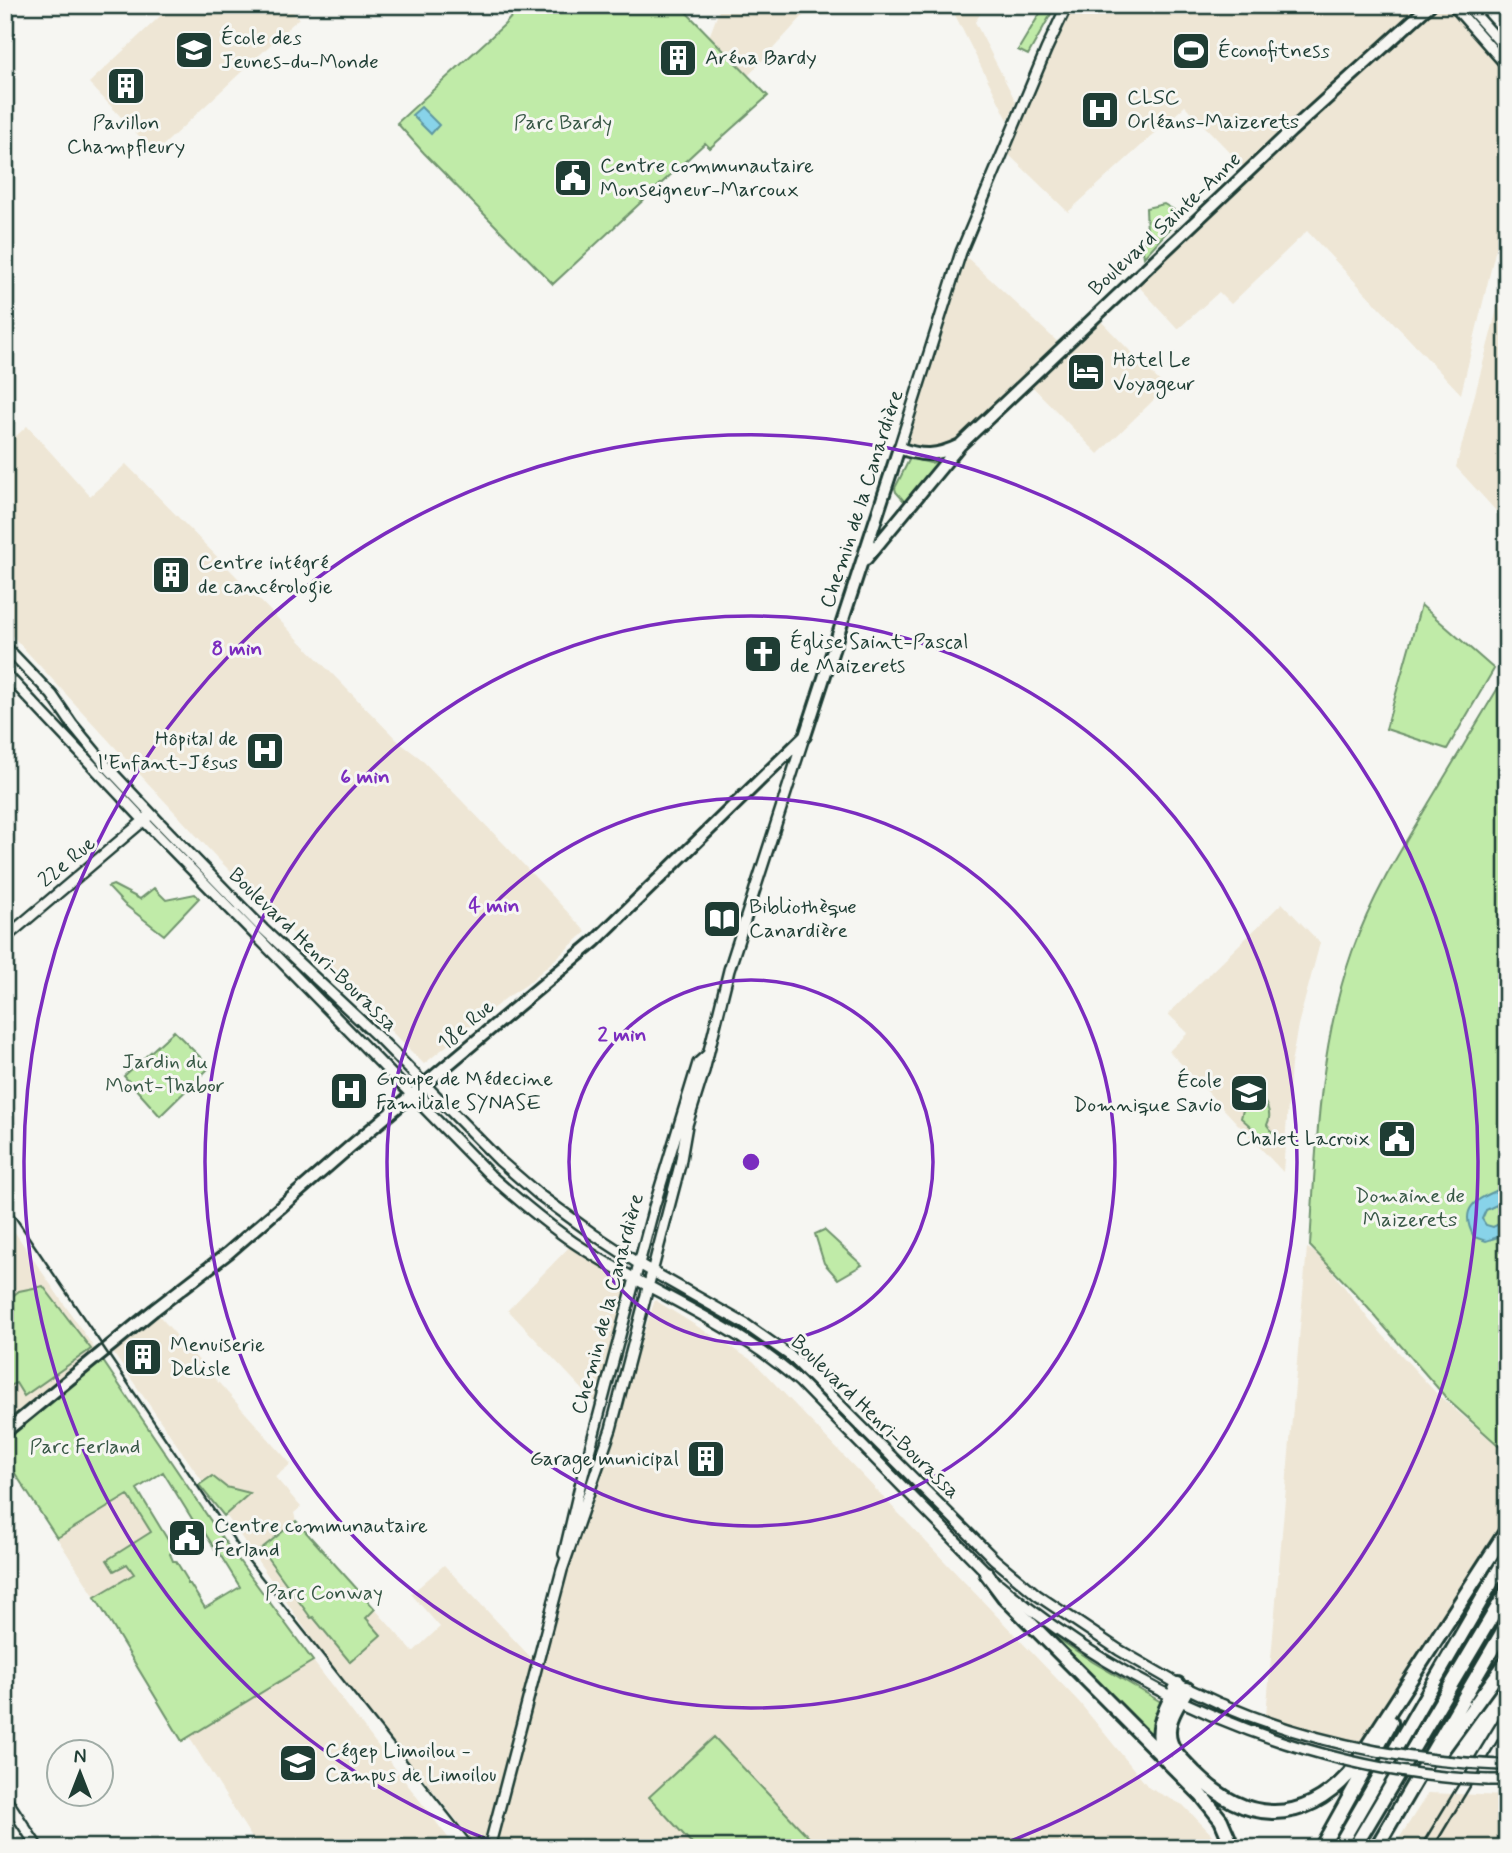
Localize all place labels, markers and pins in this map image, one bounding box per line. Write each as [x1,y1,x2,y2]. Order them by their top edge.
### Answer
place label: École des Jeunes-du-Monde [221,24,379,76]
school or university icon: École des Jeunes-du-Monde [173,29,215,71]
sports icon: Éconofitness [1170,30,1212,72]
building icon: Aréna Bardy [657,37,699,79]
place label: Éconofitness [1218,37,1330,65]
place label: Aréna Bardy [705,44,817,72]
building icon: Pavillon Champfleury [105,65,147,107]
place label: CLSC Orléans-Maizerets [1127,84,1299,136]
hospital icon: CLSC Orléans-Maizerets [1079,89,1121,131]
place label: Pavillon Champfleury [67,109,185,161]
place label: Centre communautaire Monseigneur-Marcoux [600,152,814,204]
public building icon: Centre communautaire Monseigneur-Marcoux [552,157,594,199]
place label: Hôtel Le Voyageur [1113,346,1195,399]
hotel icon: Hôtel Le Voyageur [1065,351,1107,393]
place label: Centre intégré de cancérologie [198,549,333,603]
building icon: Centre intégré de cancérologie [150,554,192,596]
place label: Église Saint-Pascal de Maizerets [790,628,969,680]
church icon: Église Saint-Pascal de Maizerets [742,633,784,675]
place label: Hôpital de l'Enfant-Jésus [98,725,238,777]
hospital icon: Hôpital de l'Enfant-Jésus [244,730,286,772]
place label: Bibliothèque Canardière [749,893,857,945]
library icon: Bibliothèque Canardière [701,898,743,940]
place label: Groupe de Médecine Familiale SYNASE [376,1065,553,1117]
place label: École Domnique Savio [1073,1067,1222,1119]
hospital icon: Groupe de Médecine Familiale SYNASE [328,1070,370,1112]
school or university icon: École Domnique Savio [1228,1072,1270,1114]
public building icon: Chalet Lacroix [1376,1118,1418,1160]
place label: Chalet Lacroix [1236,1125,1370,1153]
centre of rings [739,1150,763,1174]
place label: Menuiserie Delisle [170,1331,265,1383]
building icon: Menuiserie Delisle [122,1336,164,1378]
building icon: Garage municipal [685,1438,727,1480]
place label: Garage municipal [530,1445,679,1474]
place label: Centre communautaire Ferland [214,1512,428,1564]
public building icon: Centre communautaire Ferland [166,1517,208,1559]
place label: Cégep Limoilou - Campus de Limoilou [325,1737,497,1789]
school or university icon: Cégep Limoilou - Campus de Limoilou [277,1742,319,1784]

